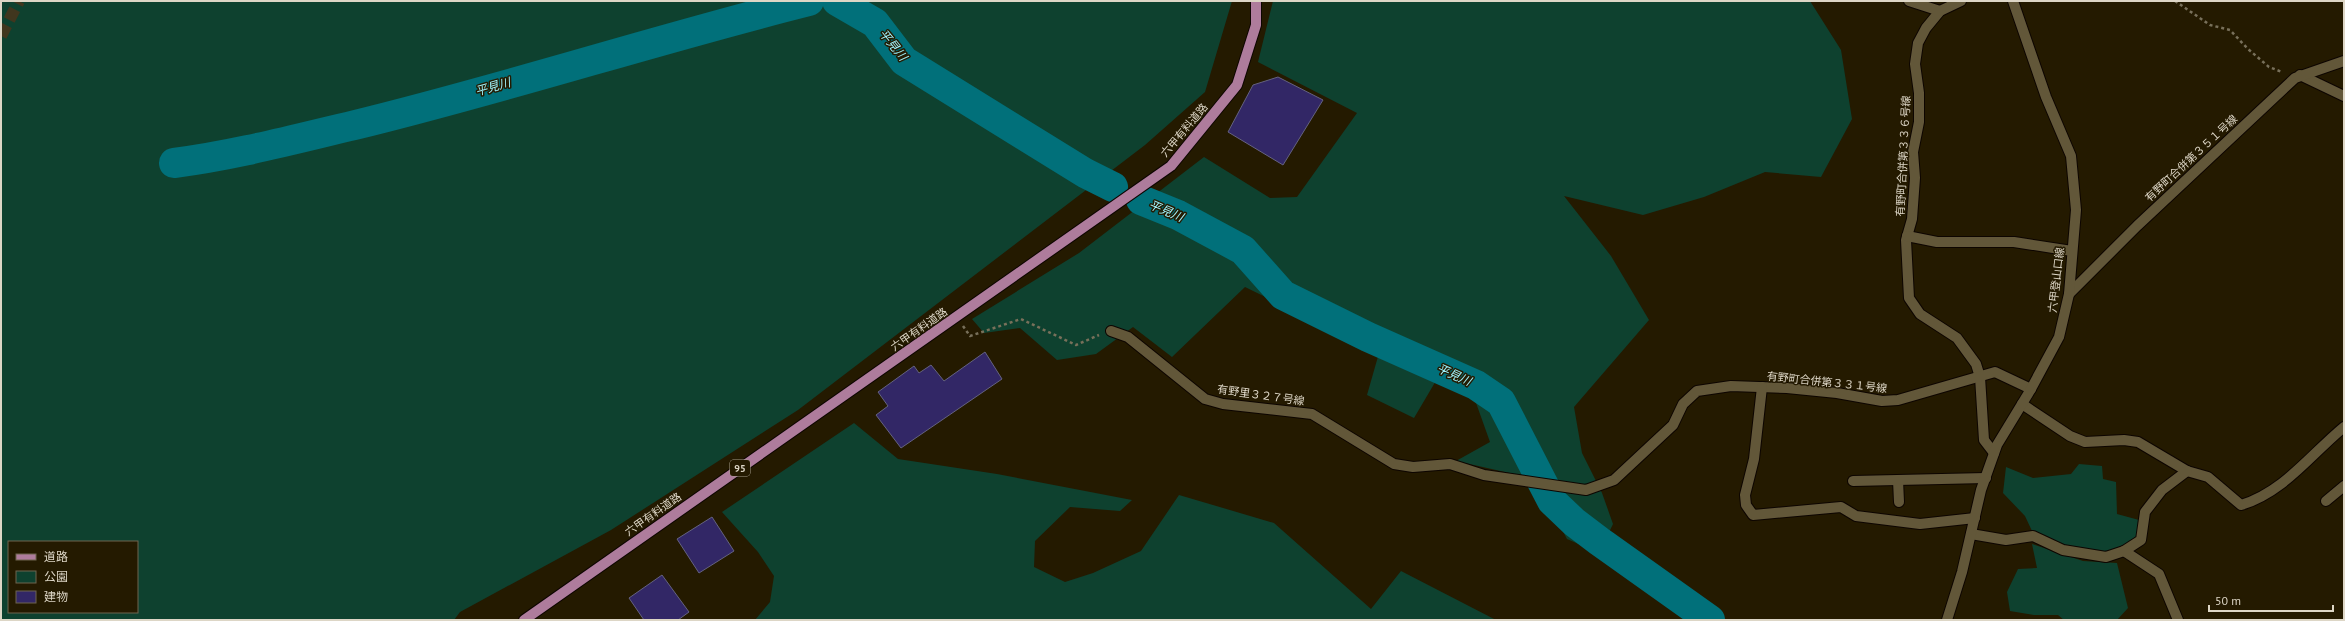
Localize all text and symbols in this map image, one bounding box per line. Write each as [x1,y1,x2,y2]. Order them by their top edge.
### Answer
water label: 平見川 [876,26,912,65]
water label: 平見川 [473,74,514,99]
street label: 有野町合併第３３６号線 [1893,95,1913,217]
street label: 六甲有料道路 [1157,100,1211,160]
street label: 有野町合併第３５１号線 [2142,112,2240,204]
water label: 平見川 [1147,197,1188,225]
street label: 六甲登山口線 [2045,246,2067,314]
street label: 六甲有料道路 [888,304,950,354]
water label: 平見川 [1435,360,1476,390]
street label: 有野町合併第３３１号線 [1766,369,1888,395]
street label: 有野里３２７号線 [1216,382,1306,408]
road number: 95 [730,460,750,476]
street label: 六甲有料道路 [622,489,684,539]
legend [8,541,138,613]
text: 道路 [44,549,68,564]
text: 公園 [44,569,68,584]
scale bar [2209,587,2333,613]
text: 建物 [44,589,68,604]
text: 50 m [2215,593,2241,608]

